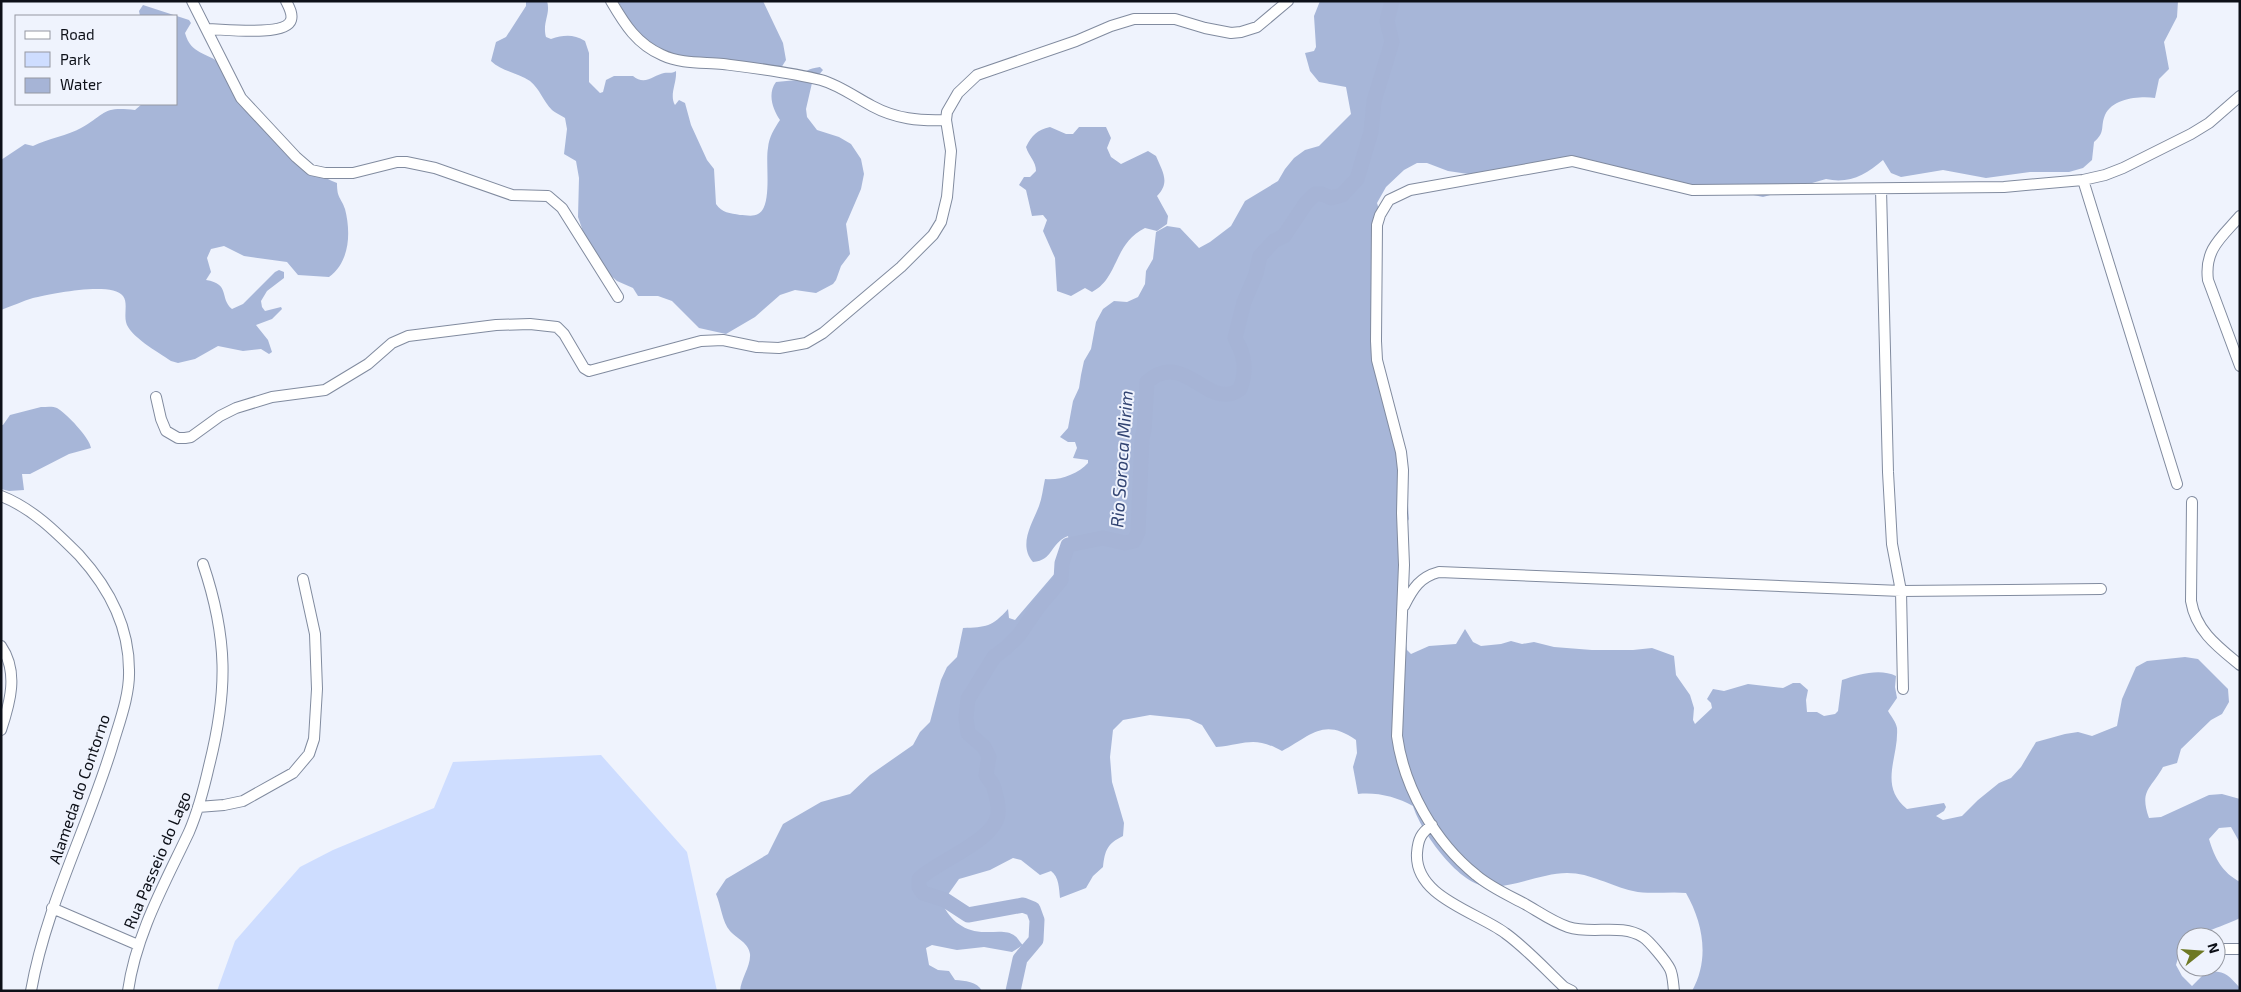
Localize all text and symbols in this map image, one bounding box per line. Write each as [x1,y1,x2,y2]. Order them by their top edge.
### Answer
legend [15,15,178,105]
text: Road [60,25,95,43]
text: Park [60,50,91,68]
text: Water [60,75,102,93]
water label: Rio Soroca Mirim [1105,390,1137,528]
street label: Alameda do Contorno [44,712,113,866]
street label: Rua Passeio do Lago [119,788,194,932]
north arrow [2176,927,2226,977]
text: N [2204,941,2224,955]

